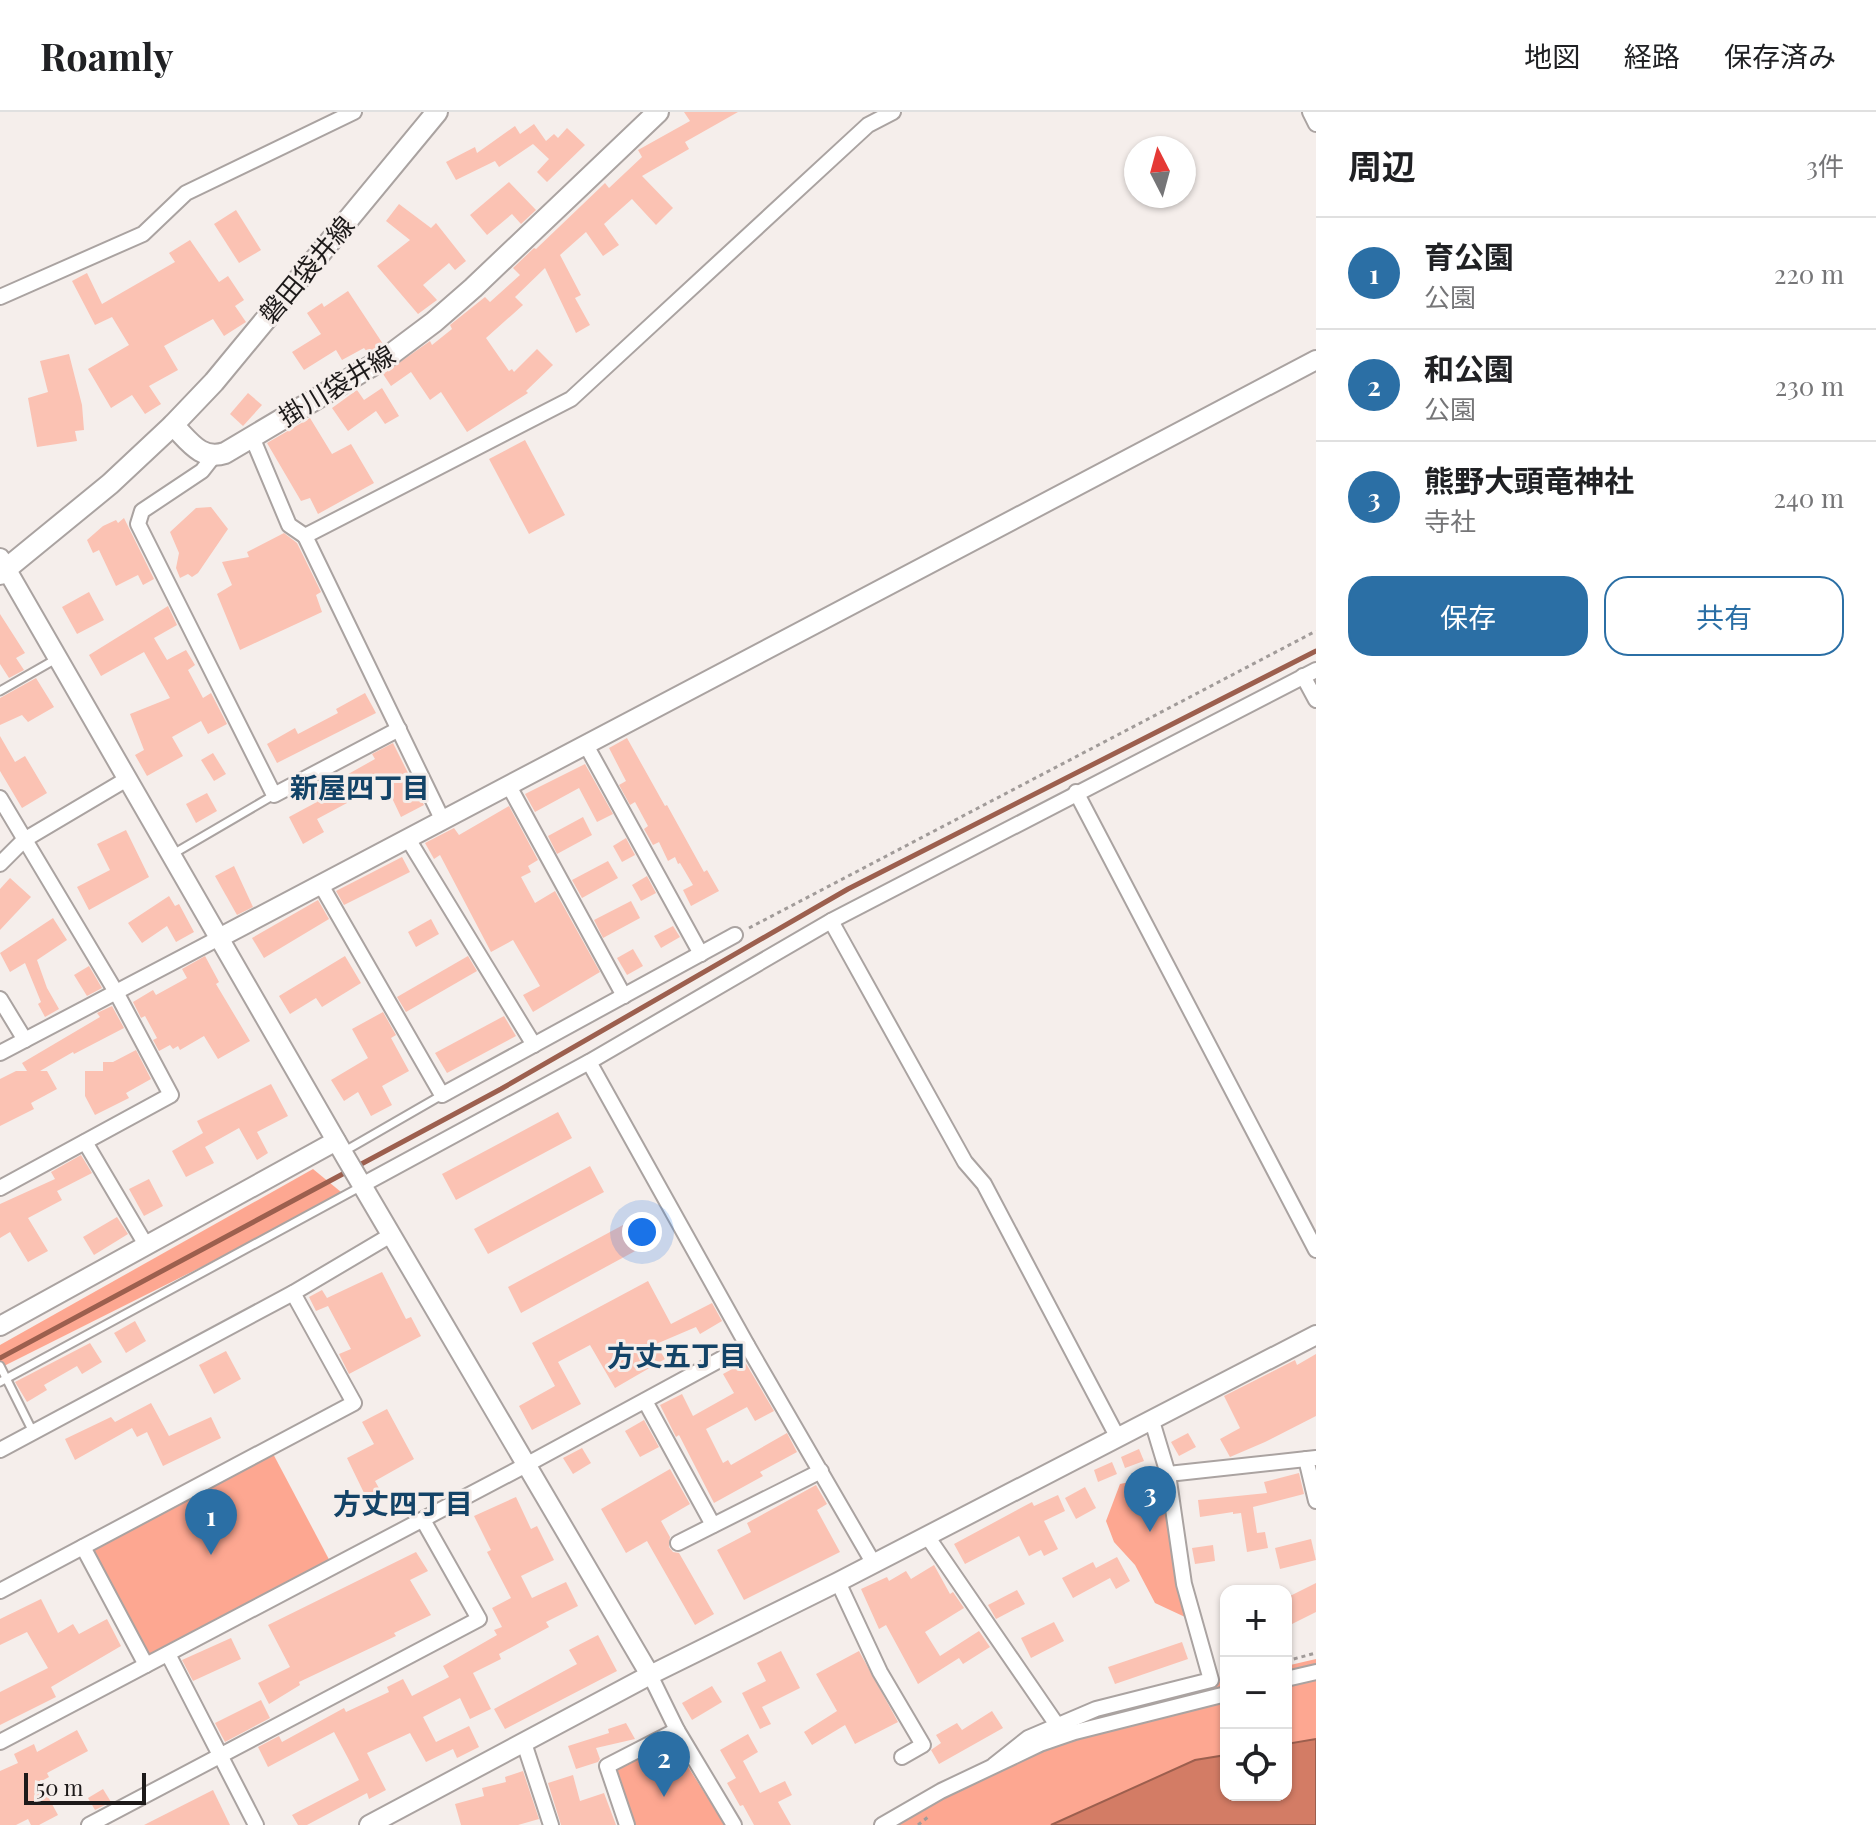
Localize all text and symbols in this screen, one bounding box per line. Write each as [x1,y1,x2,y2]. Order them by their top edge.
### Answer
text: Roamly [40,30,173,81]
text: 地図 [1524,37,1580,74]
text: 経路 [1624,37,1680,74]
text: 保存済み [1724,37,1836,74]
north arrow [1124,136,1196,208]
text: 周辺 [1348,142,1416,188]
text: 3件 [1806,148,1844,183]
street label: 磐田袋井線 [251,208,361,330]
text: 育公園 [1424,236,1514,276]
text: 1 [1369,256,1379,291]
text: 220 m [1774,256,1844,291]
text: 公園 [1424,279,1476,314]
street label: 掛川袋井線 [271,336,401,433]
text: 和公園 [1424,348,1514,388]
text: 2 [1367,368,1381,403]
text: 230 m [1775,368,1844,403]
text: 公園 [1424,391,1476,426]
text: 熊野大頭竜神社 [1424,460,1634,500]
text: 3 [1368,480,1380,515]
text: 240 m [1774,480,1844,515]
text: 寺社 [1424,503,1476,538]
button: 保存 [1348,576,1588,656]
button: 共有 [1604,576,1844,656]
district label: 新屋四丁目 [290,768,430,805]
your location [622,1212,662,1252]
district label: 方丈五丁目 [607,1336,747,1373]
pin: 3 [1124,1466,1176,1532]
district label: 方丈四丁目 [333,1484,473,1521]
pin: 1 [185,1489,237,1555]
map controls [1220,1585,1292,1801]
button: + [1220,1585,1292,1657]
button: − [1220,1657,1292,1729]
button: locate [1220,1729,1292,1801]
pin: 2 [638,1731,690,1797]
scale bar [24,1769,146,1805]
text: 50 m [36,1772,83,1802]

